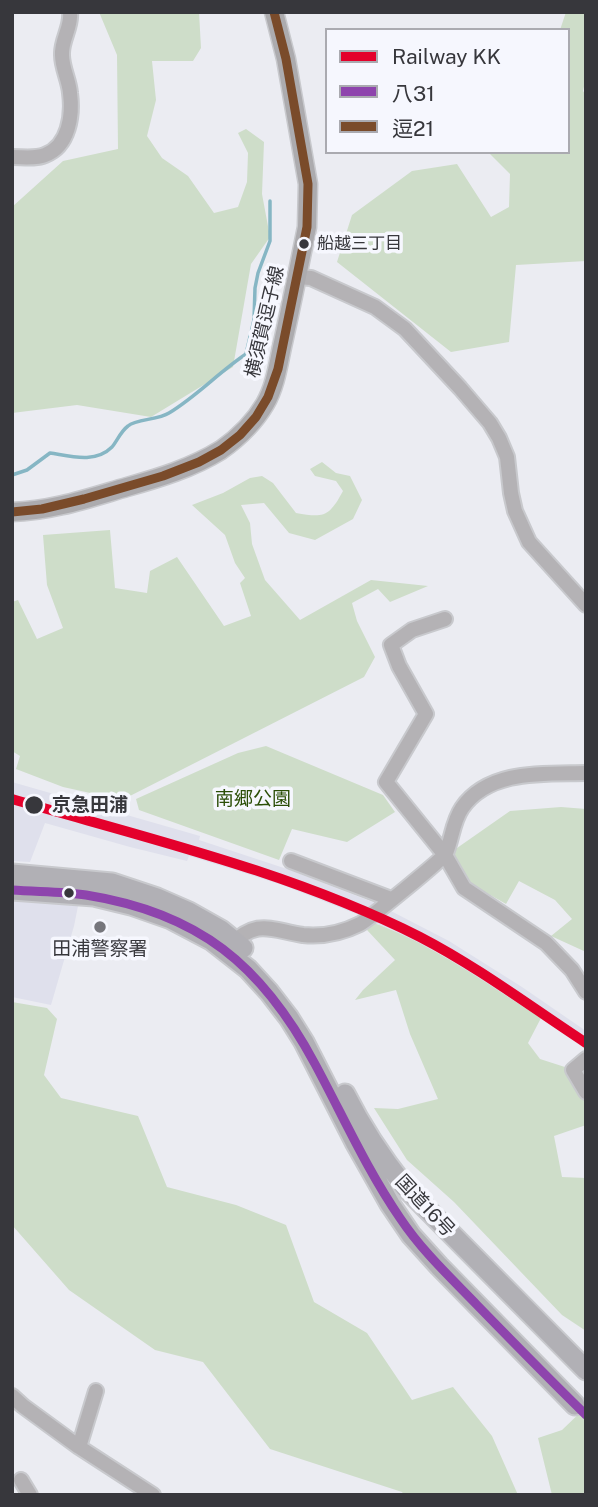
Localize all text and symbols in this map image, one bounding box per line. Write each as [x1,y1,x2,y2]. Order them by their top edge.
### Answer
legend [325,28,570,154]
text: Railway KK [392,44,501,69]
text: 八31 [392,81,435,106]
text: 逗21 [392,116,434,141]
place label: 船越三丁目 [317,234,402,254]
marker: 船越三丁目 [297,237,311,251]
street label: 横須賀逗子線 [241,264,289,380]
park label: 南郷公園 [215,788,291,810]
marker: 京急田浦 [23,794,45,816]
place label: 京急田浦 [52,794,128,816]
unlabelled marker [62,886,76,900]
marker: 田浦警察署 [92,919,108,935]
place label: 田浦警察署 [53,938,147,960]
street label: 国道16号 [391,1170,459,1242]

